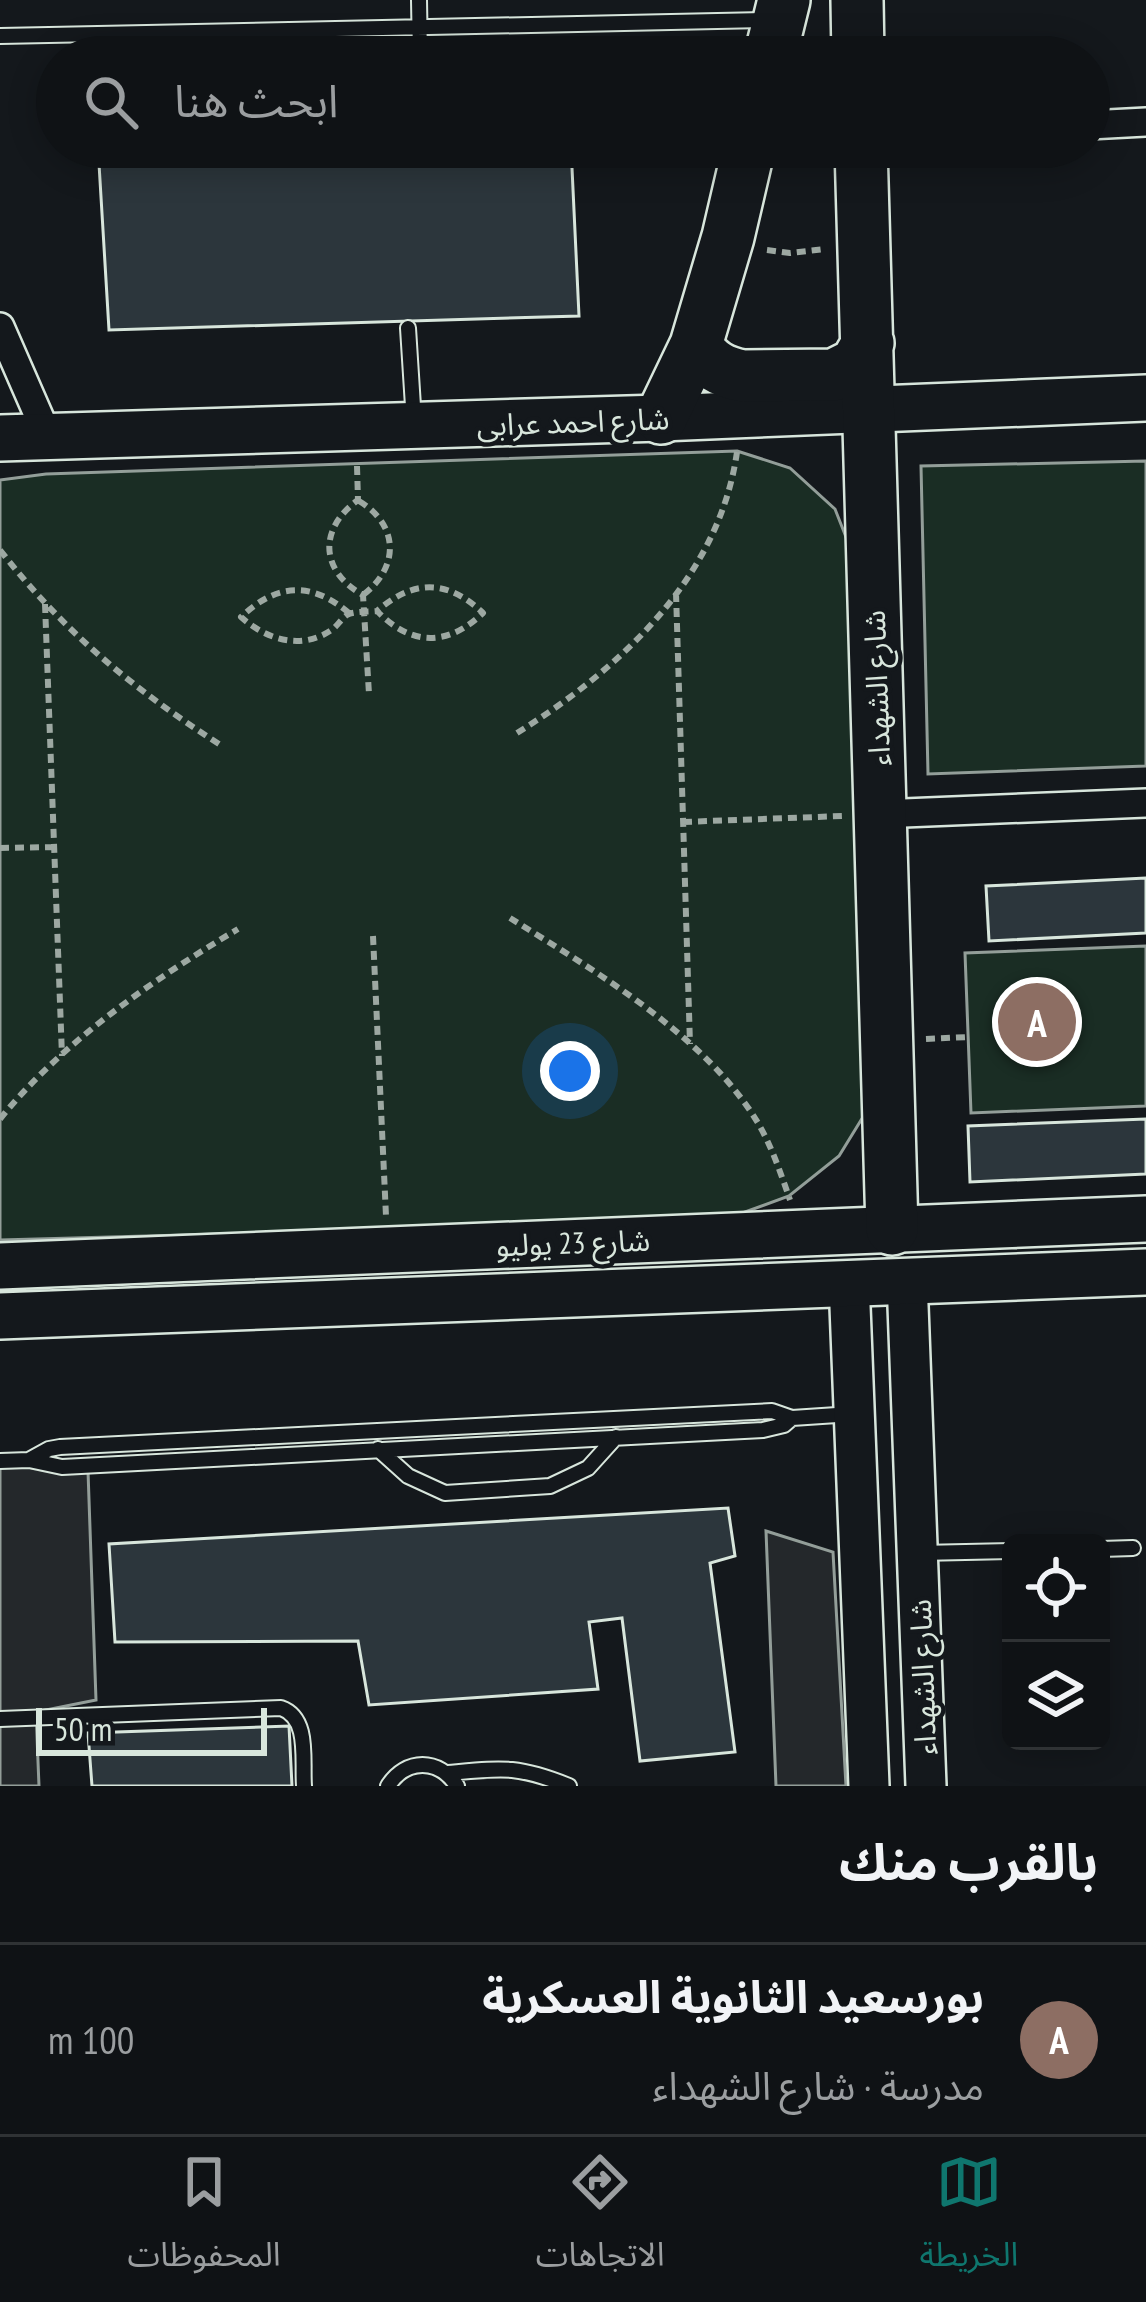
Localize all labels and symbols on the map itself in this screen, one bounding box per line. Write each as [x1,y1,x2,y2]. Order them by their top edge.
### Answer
street label: شارع احمد عرابى [476,398,670,448]
street label: شارع الشهداء [854,609,902,767]
pin: A [998,977,1076,1067]
your location [540,1041,600,1101]
street label: شارع 23 يوليو [495,1220,651,1268]
street label: شارع الشهداء [900,1598,948,1756]
scale bar [36,1702,267,1755]

